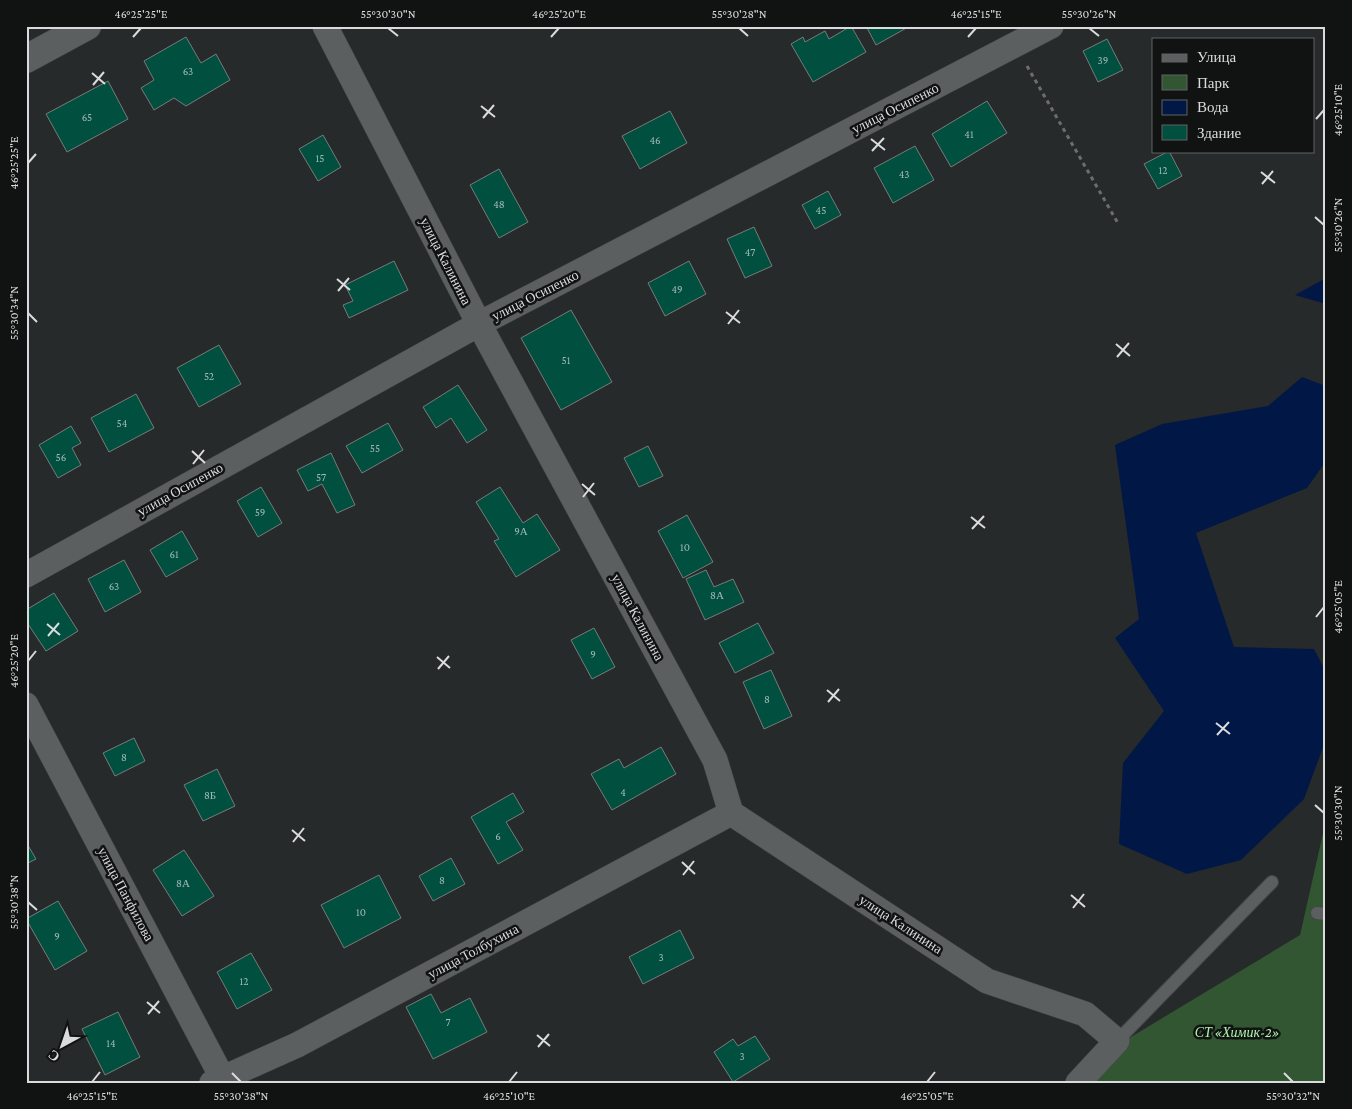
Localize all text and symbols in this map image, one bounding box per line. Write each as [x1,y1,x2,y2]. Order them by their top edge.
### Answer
text: 46°25'25"E [115,7,168,21]
text: 55°30'30"N [360,7,416,21]
text: 46°25'20"E [532,7,586,21]
text: 55°30'28"N [711,7,767,21]
text: 46°25'15"E [950,7,1002,21]
text: 55°30'26"N [1062,7,1117,21]
legend [1152,38,1314,152]
text: Улица [1197,49,1236,65]
house number: 39 [1098,54,1108,66]
house number: 63 [183,65,193,77]
text: Парк [1197,75,1230,91]
street label: улица Осипенко [849,79,941,137]
text: 46°25'10"E [1331,83,1345,136]
text: Вода [1197,99,1229,115]
house number: 65 [82,111,92,123]
text: Здание [1197,125,1241,141]
house number: 41 [964,128,974,140]
house number: 46 [649,134,661,146]
text: 46°25'25"E [7,136,21,189]
house number: 15 [316,152,324,164]
house number: 12 [1159,164,1167,176]
house number: 43 [899,168,909,180]
text: 55°30'26"N [1331,197,1345,252]
house number: 48 [493,198,505,210]
house number: 45 [816,204,826,216]
street label: улица Калинина [417,215,475,308]
house number: 47 [745,246,755,258]
street label: улица Осипенко [489,266,581,324]
house number: 49 [671,283,683,295]
text: 55°30'34"N [7,286,21,340]
house number: 51 [562,354,571,366]
house number: 52 [204,370,214,382]
house number: 54 [117,417,128,429]
house number: 55 [370,442,380,454]
house number: 56 [56,451,66,463]
street label: улица Осипенко [134,459,226,519]
house number: 57 [316,471,326,483]
house number: 59 [255,506,265,518]
house number: 9А [514,525,528,537]
house number: 10 [680,541,690,553]
house number: 61 [169,548,179,560]
street label: улица Калинина [608,571,668,664]
house number: 63 [109,580,119,592]
text: 46°25'05"E [1331,580,1345,634]
house number: 8А [710,589,724,601]
text: 46°25'20"E [7,634,21,688]
house number: 9 [590,648,596,660]
house number: 8 [764,693,770,705]
house number: 8 [121,751,127,763]
text: 55°30'30"N [1331,785,1345,841]
house number: 4 [620,786,626,798]
house number: 8Б [204,789,216,801]
house number: 6 [495,830,501,842]
street label: улица Панфилова [94,844,158,944]
text: 55°30'38"N [7,874,21,929]
house number: 8 [439,874,445,886]
house number: 8А [176,877,190,889]
street label: улица Калинина [856,891,946,957]
house number: 10 [356,906,366,918]
street label: улица Толбухина [425,920,522,982]
house number: 9 [54,930,60,942]
house number: 3 [658,951,664,963]
house number: 12 [240,975,248,987]
house number: 7 [445,1016,451,1028]
north arrow [38,1022,88,1072]
park label: СТ «Химик-2» [1195,1024,1279,1040]
house number: 14 [106,1037,116,1049]
text: С [45,1047,63,1065]
house number: 3 [739,1050,745,1062]
text: 46°25'15"E [66,1089,118,1103]
text: 55°30'38"N [214,1089,269,1103]
text: 46°25'10"E [483,1089,536,1103]
text: 46°25'05"E [900,1089,954,1103]
text: 55°30'32"N [1266,1089,1320,1103]

